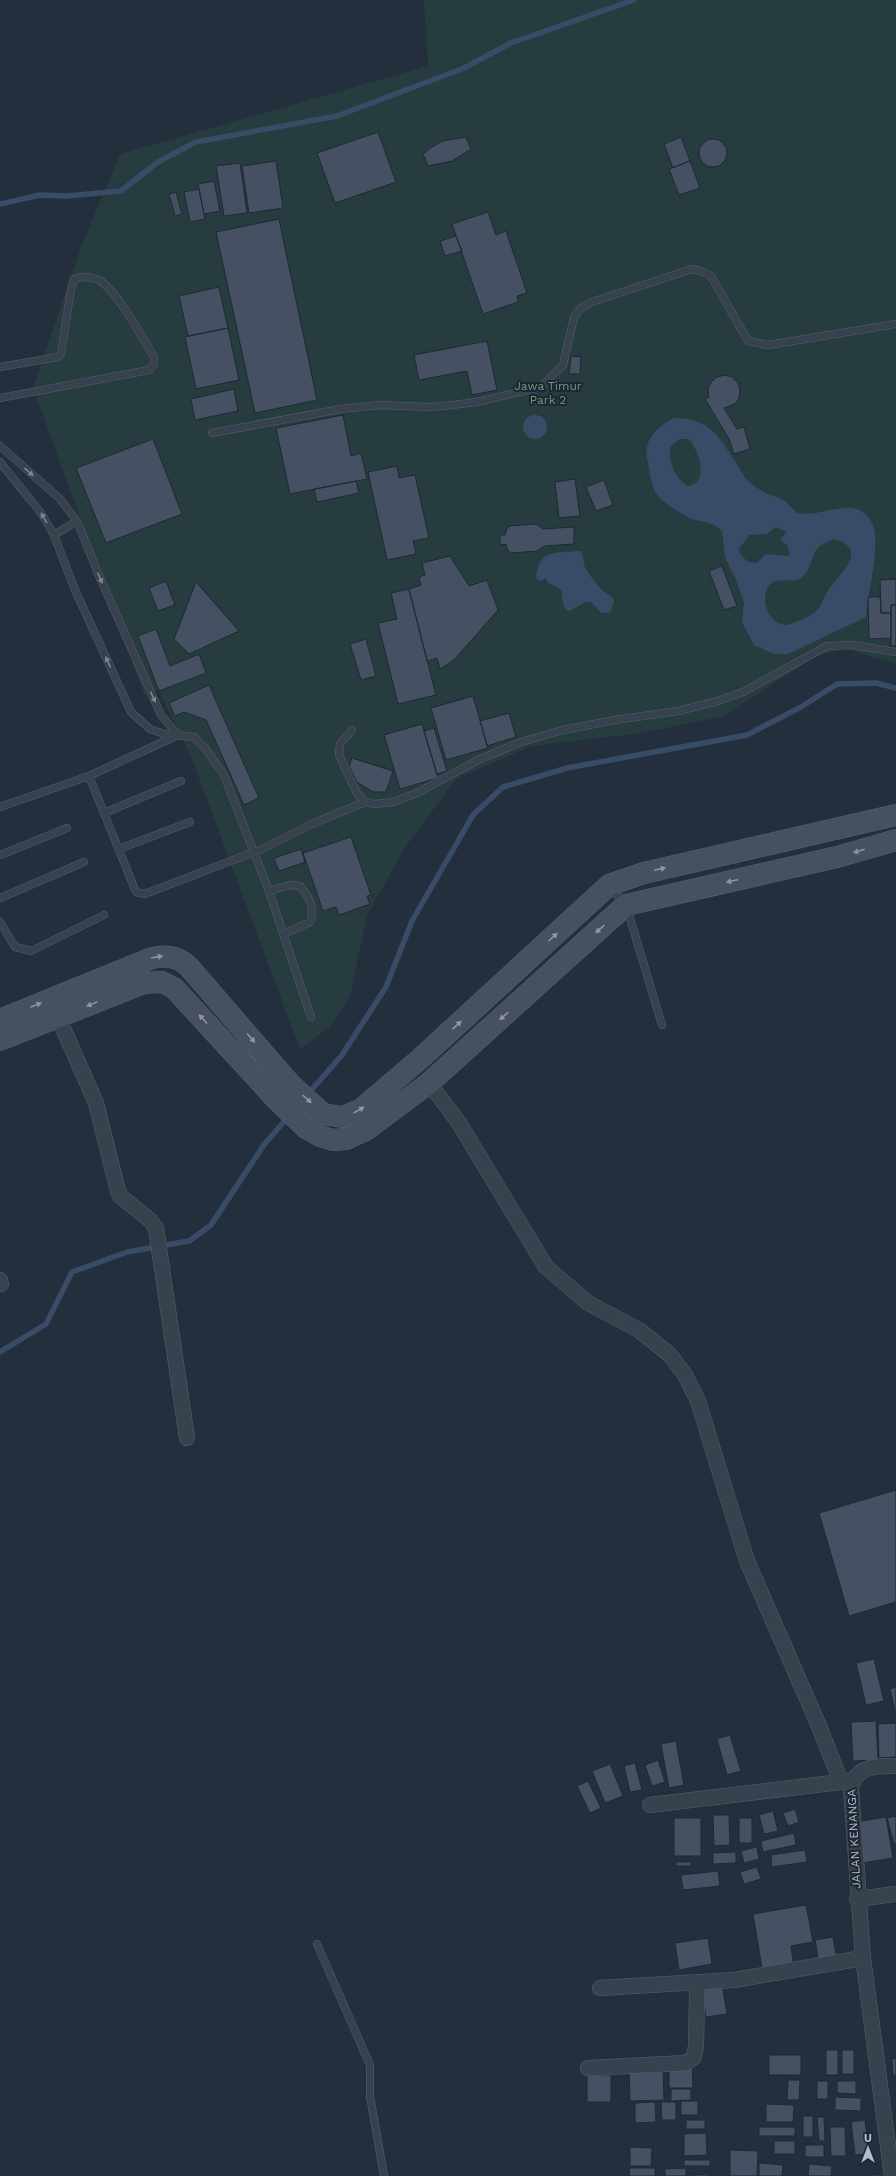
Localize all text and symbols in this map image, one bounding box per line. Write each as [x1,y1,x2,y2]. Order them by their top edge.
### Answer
park label: Jawa Timur Park 2 [514,379,582,407]
one-way arrow [24,467,35,476]
one-way arrow [41,512,47,524]
one-way arrow [97,572,103,583]
one-way arrow [105,657,111,668]
one-way arrow [150,691,156,702]
one-way arrow [852,848,864,854]
one-way arrow [654,866,666,872]
one-way arrow [726,878,738,884]
one-way arrow [595,924,605,933]
one-way arrow [547,932,558,941]
one-way arrow [151,954,163,960]
one-way arrow [86,1001,97,1007]
one-way arrow [31,1002,42,1008]
one-way arrow [499,1011,508,1020]
one-way arrow [198,1014,207,1024]
one-way arrow [452,1020,462,1029]
one-way arrow [246,1033,255,1043]
one-way arrow [302,1094,312,1104]
one-way arrow [353,1106,365,1113]
street label: JALAN KENANGA [844,1789,864,1889]
north arrow [848,2128,888,2168]
text: U [864,2132,872,2145]

